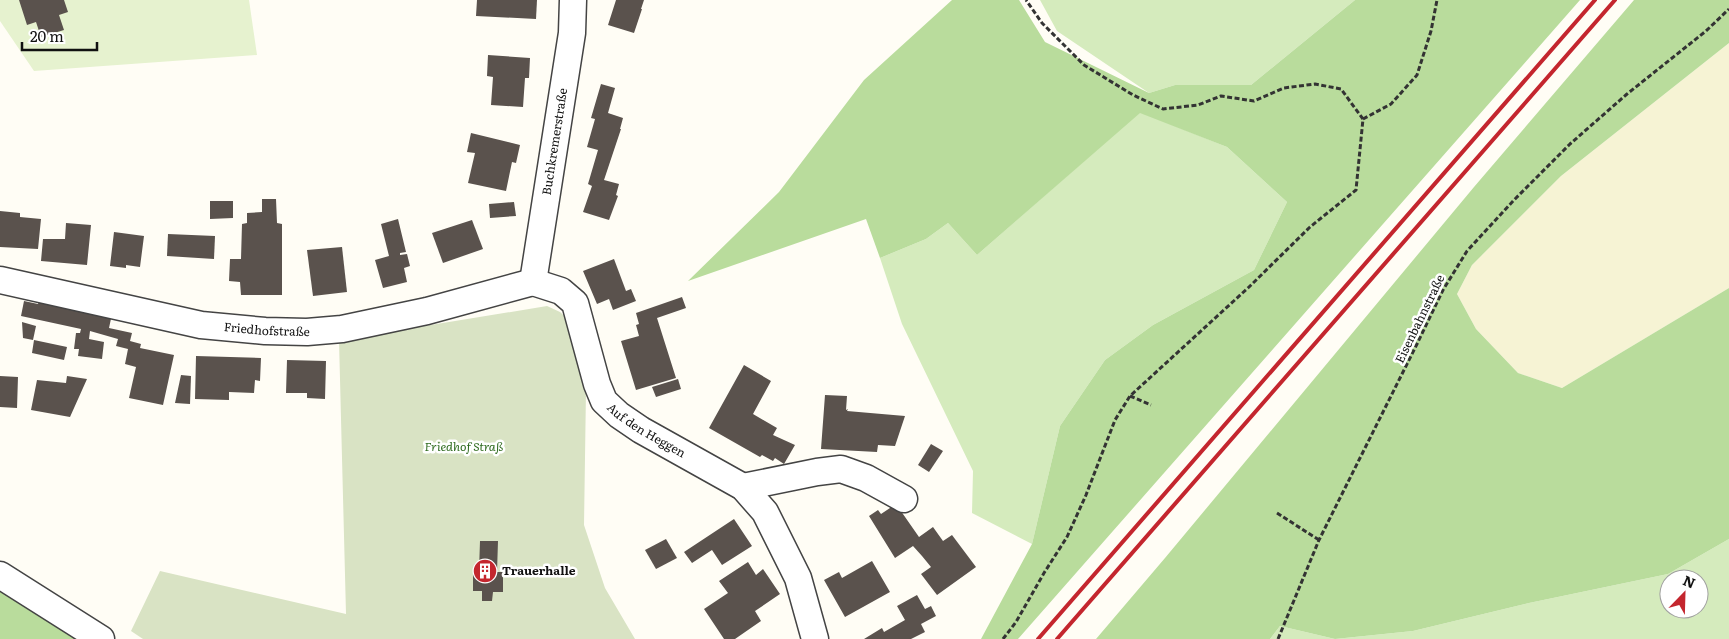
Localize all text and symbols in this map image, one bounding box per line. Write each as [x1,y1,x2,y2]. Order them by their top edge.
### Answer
scale bar [22,20,98,52]
text: 20 m [30,24,64,47]
street label: Buchkremerstraße [537,87,571,196]
street label: Eisenbahnstraße [1390,271,1448,366]
street label: Friedhofstraße [223,317,310,340]
street label: Auf den Heggen [603,398,689,461]
park label: Friedhof Straß [425,437,504,455]
building icon: Trauerhalle [472,558,498,584]
place label: Trauerhalle [502,561,576,579]
north arrow [1659,569,1709,619]
text: N [1680,570,1699,593]

